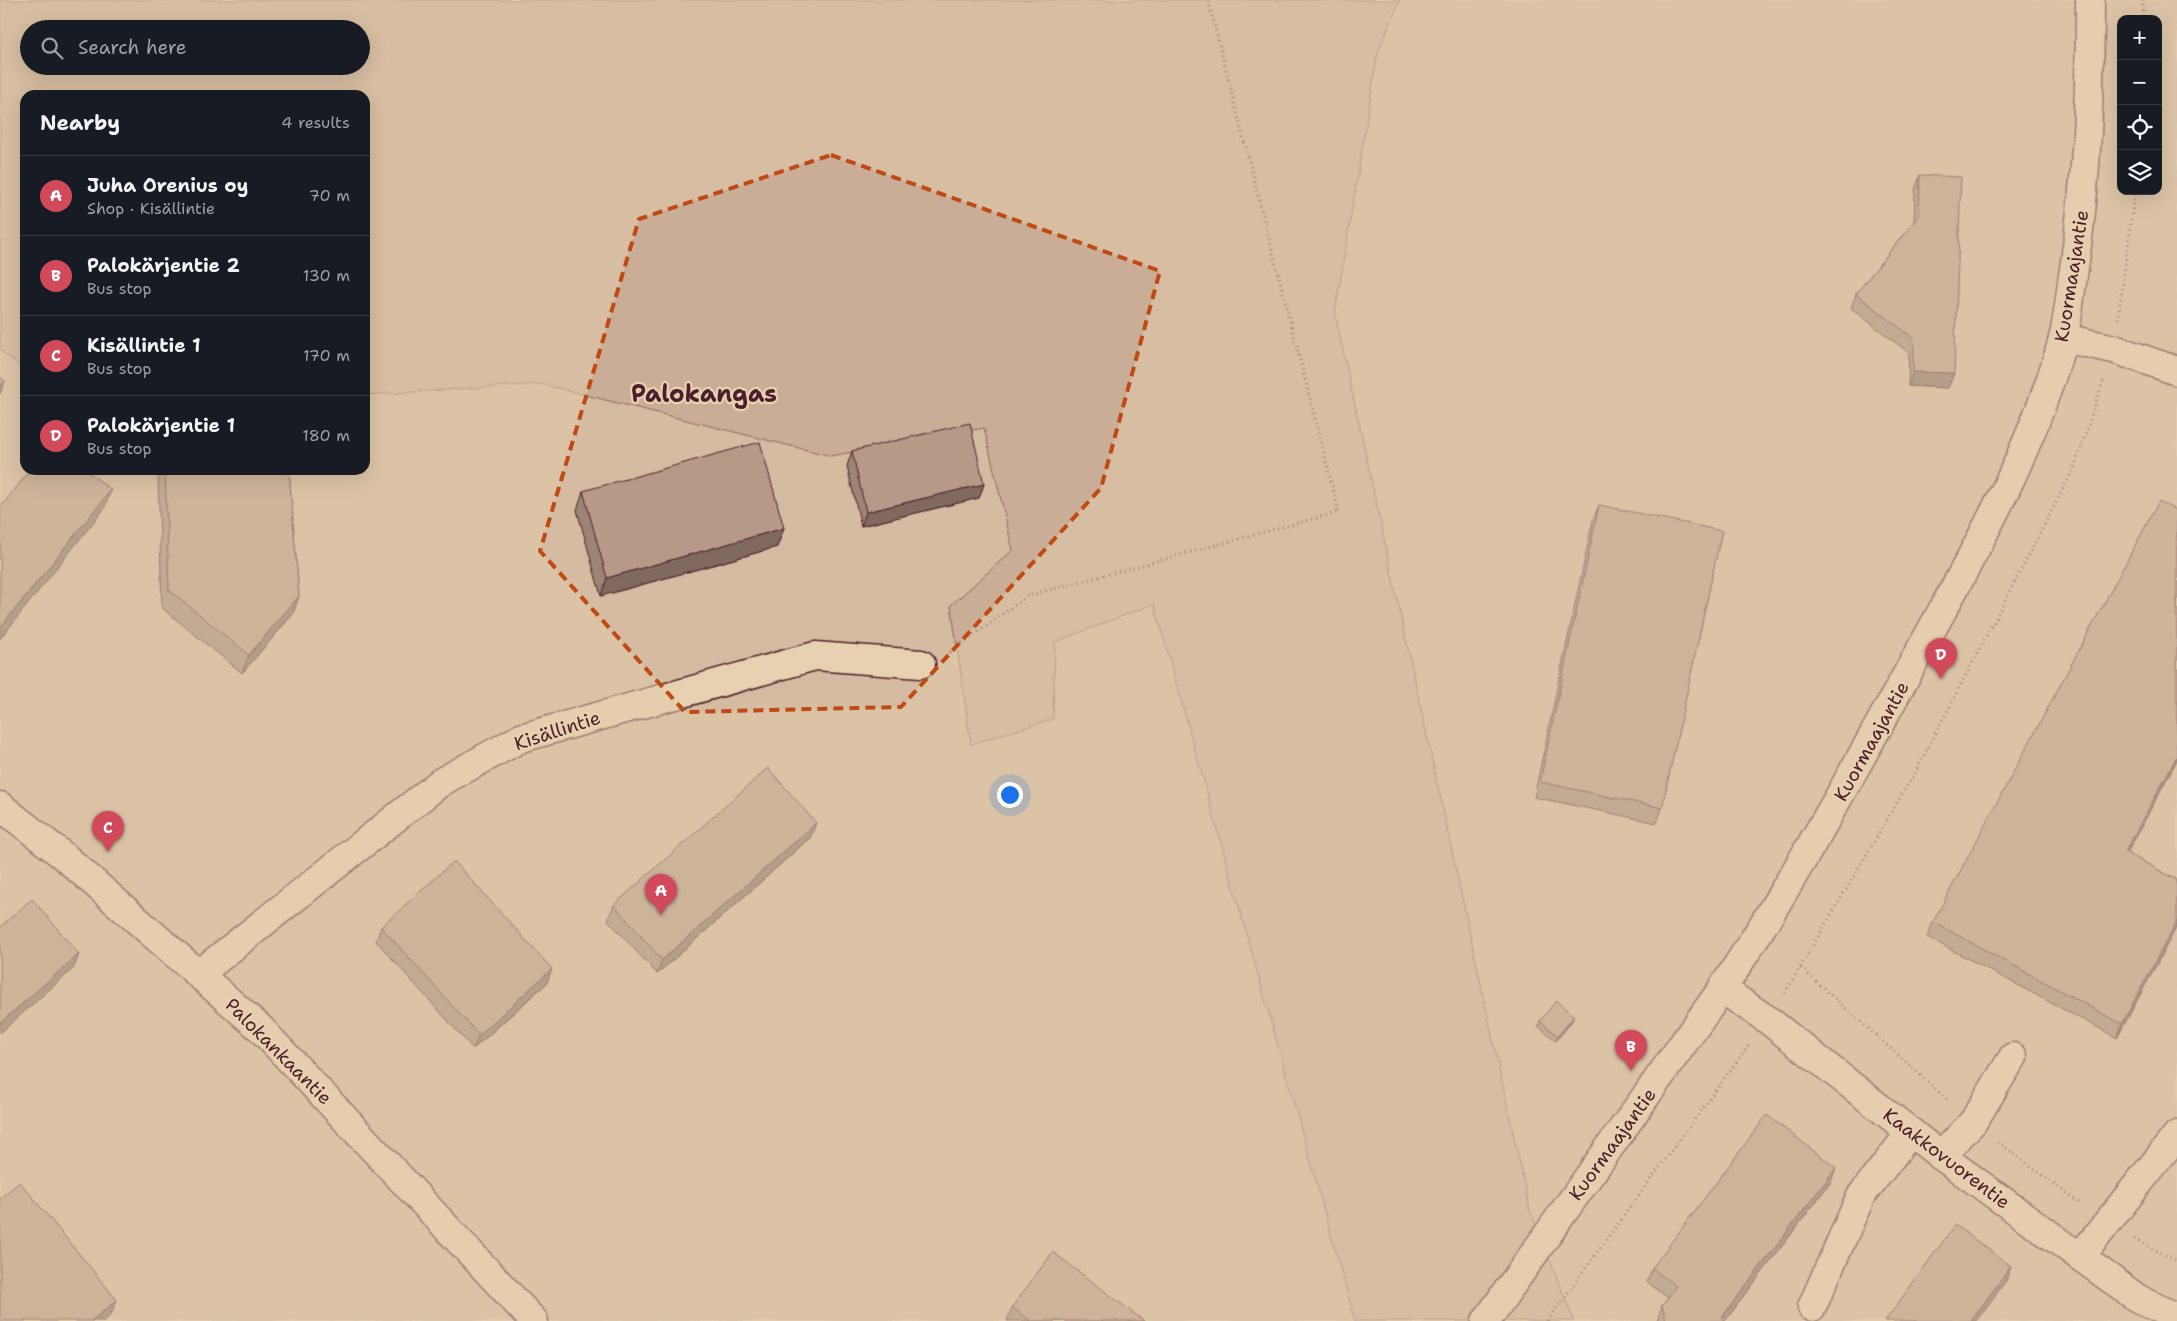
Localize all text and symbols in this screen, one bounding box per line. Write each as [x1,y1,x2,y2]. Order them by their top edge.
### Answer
map controls [2117,15,2162,195]
button: + [2117,15,2162,60]
search box [20,20,370,75]
icon: search [38,34,66,62]
text: Search here [78,35,187,60]
button: − [2117,60,2162,105]
button: locate [2117,105,2162,150]
text: Nearby [40,109,120,137]
text: 4 results [281,112,350,133]
button: layers [2117,150,2162,195]
text: Juha Orenius oy [87,173,248,198]
text: A [50,185,62,206]
text: 70 m [309,185,350,206]
text: Shop · Kisällintie [87,198,215,219]
street label: Kuormaajantie [2049,208,2094,344]
text: Palokärjentie 2 [87,253,240,278]
text: B [51,265,61,286]
text: 130 m [303,265,350,286]
text: Bus stop [87,278,152,299]
text: Kisällintie 1 [87,333,201,358]
text: C [51,345,61,366]
text: 170 m [303,345,350,366]
text: Bus stop [87,358,152,379]
district label: Palokangas [631,378,777,410]
text: Palokärjentie 1 [87,413,235,438]
text: D [50,425,62,446]
text: 180 m [302,425,350,446]
text: Bus stop [87,438,152,459]
pin: D [1925,638,1957,679]
street label: Kuormaajantie [1828,677,1915,806]
street label: Kisällintie [511,705,604,756]
your location [997,782,1023,808]
pin: C [92,811,124,852]
pin: A [645,874,677,915]
street label: Palokankaantie [220,992,338,1110]
pin: B [1615,1030,1647,1071]
street label: Kuormaajantie [1563,1083,1662,1206]
street label: Kaakkovuorentie [1878,1102,2015,1214]

